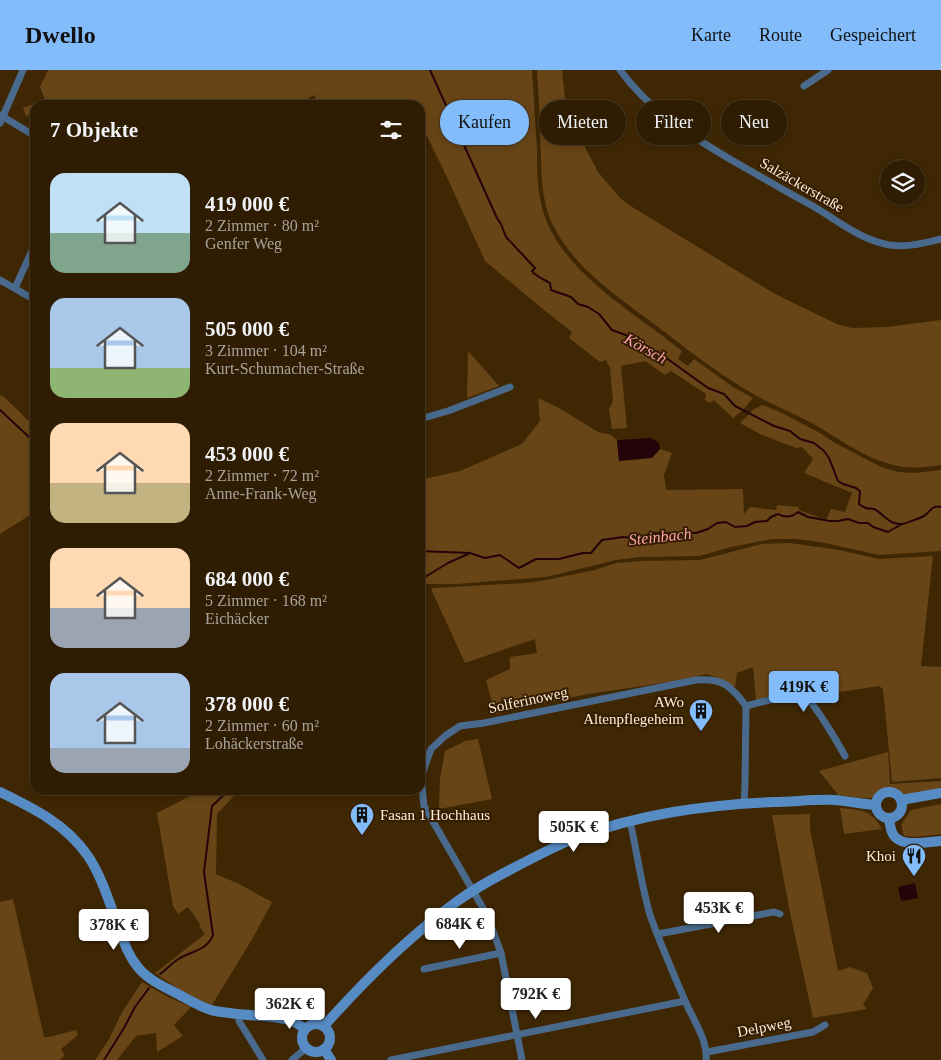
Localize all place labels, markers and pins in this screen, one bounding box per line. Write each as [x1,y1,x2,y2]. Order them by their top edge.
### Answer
pin: 419K € [763,670,845,713]
place label: AWo Altenpflegeheim [583,694,684,727]
building icon: AWo Altenpflegeheim [688,698,714,732]
building icon: Fasan 1 Hochhaus [349,802,375,836]
place label: Fasan 1 Hochhaus [380,807,490,823]
pin: 505K € [533,810,615,853]
restaurant icon: Khoi [901,843,927,877]
place label: Khoi [866,848,896,864]
pin: 453K € [678,892,760,934]
pin: 378K € [73,908,155,951]
pin: 684K € [419,908,501,950]
pin: 792K € [495,978,577,1020]
pin: 362K € [249,988,331,1030]

